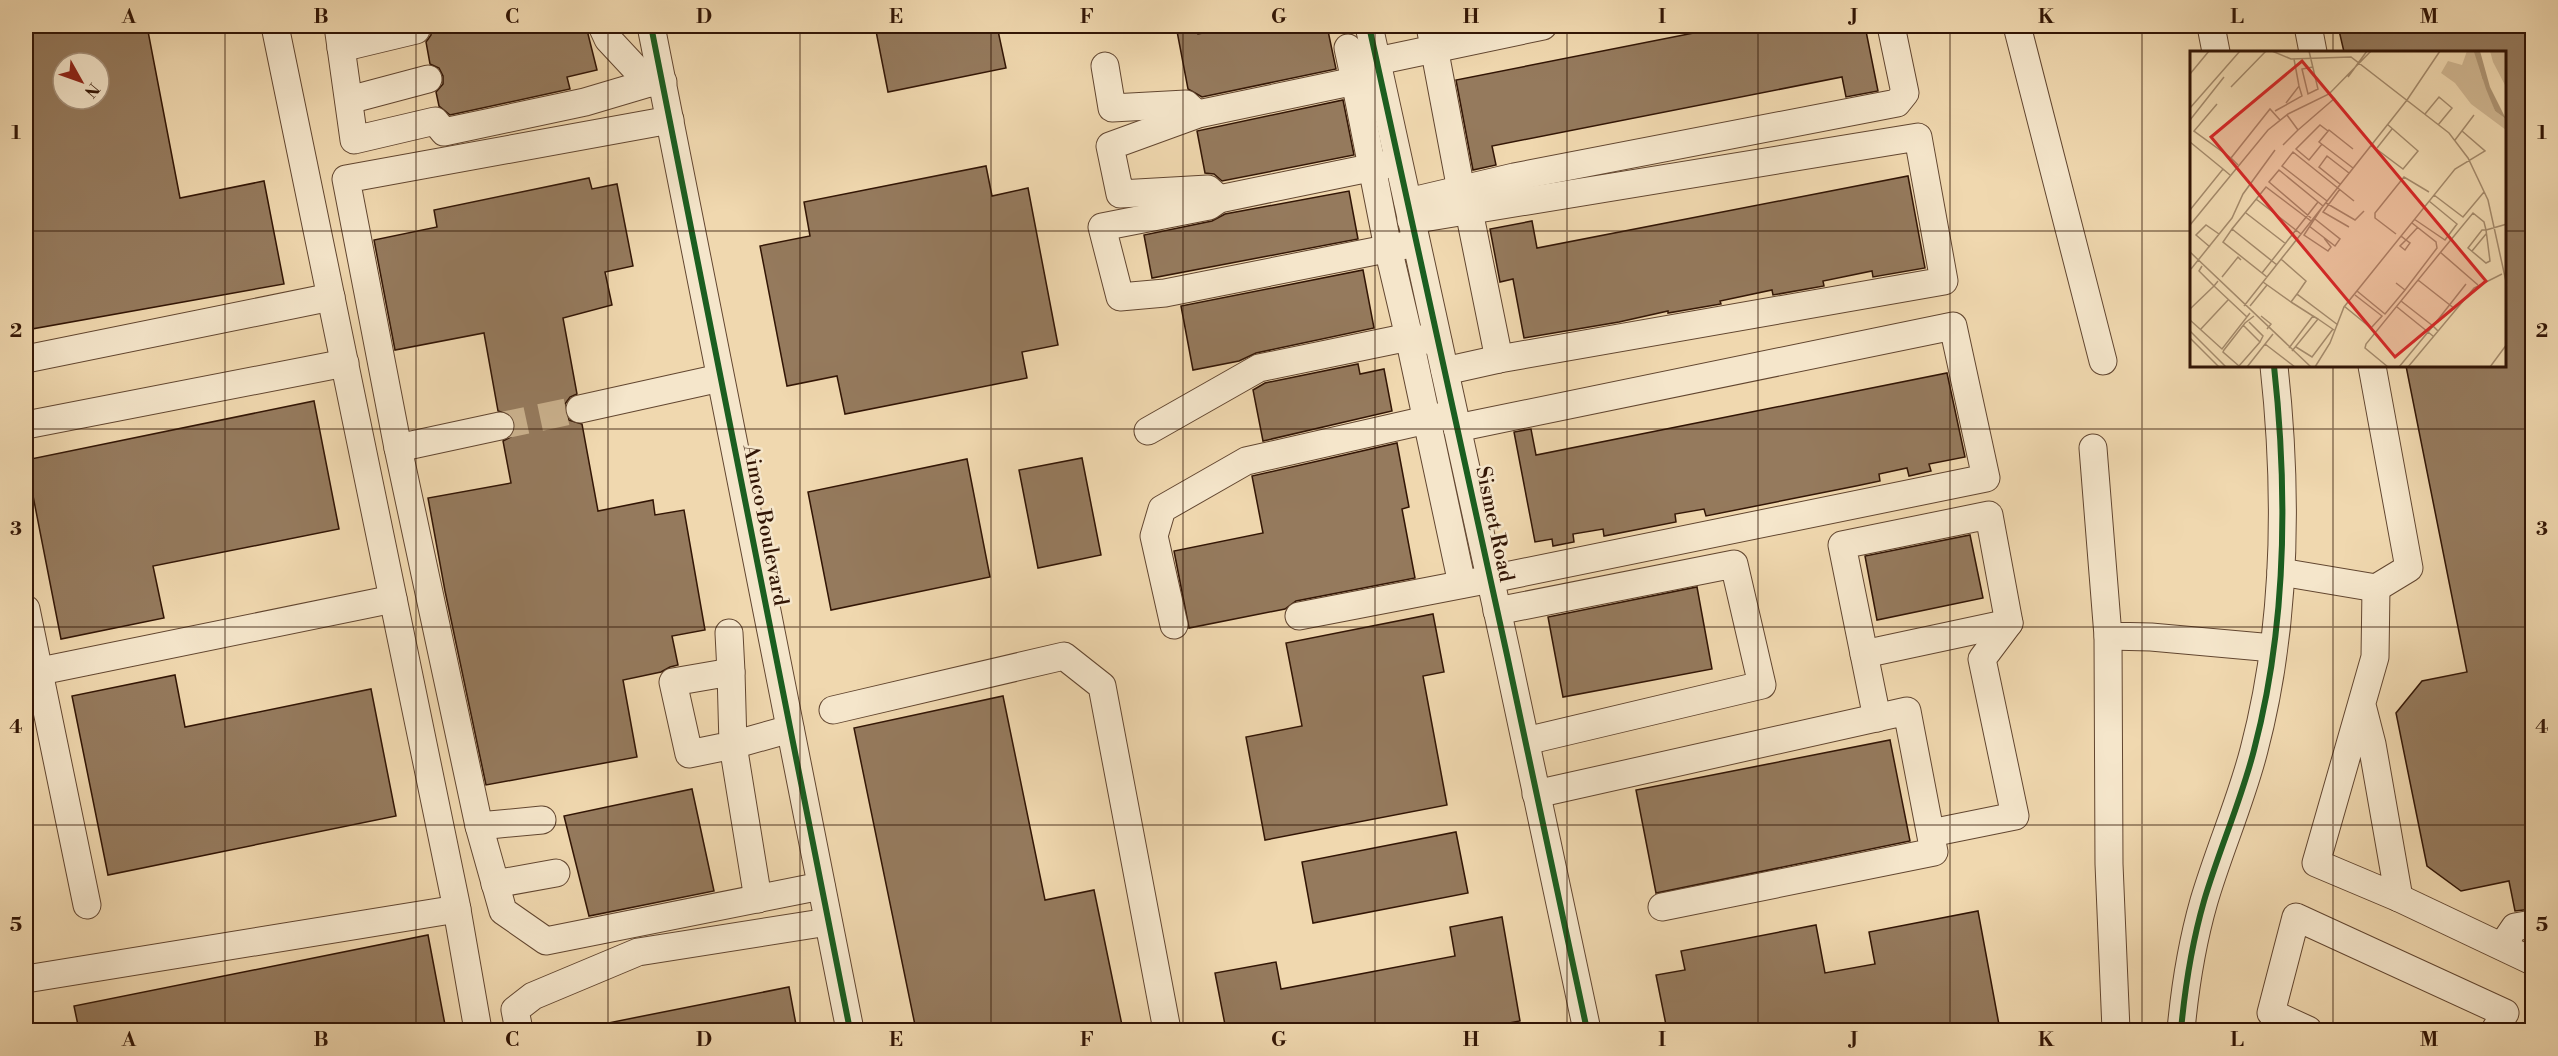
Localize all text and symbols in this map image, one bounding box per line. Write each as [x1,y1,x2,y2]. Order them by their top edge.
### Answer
text: A [121,5,137,30]
text: B [313,5,329,30]
text: C [505,5,519,30]
text: D [696,5,712,30]
text: E [889,5,903,30]
text: F [1080,5,1094,30]
text: G [1271,5,1287,30]
text: H [1463,5,1480,30]
text: I [1658,5,1666,30]
text: J [1847,5,1858,30]
text: K [2038,5,2055,30]
text: L [2230,5,2244,30]
text: M [2420,5,2439,30]
north arrow [51,51,111,111]
inset map [2190,51,2507,368]
text: N [80,79,103,102]
text: 1 [11,121,21,146]
text: 1 [2537,121,2547,146]
text: 2 [10,319,22,344]
text: 2 [2536,319,2548,344]
street label: Aimco Boulevard [736,441,793,608]
street label: Sismet Road [1469,464,1519,585]
text: 3 [10,517,22,542]
text: 3 [2536,517,2548,542]
text: 4 [9,715,23,740]
text: 4 [2535,715,2549,740]
text: 5 [10,913,22,938]
text: 5 [2536,913,2548,938]
text: A [121,1028,137,1053]
text: B [313,1028,329,1053]
text: C [505,1028,519,1053]
text: D [696,1028,712,1053]
text: E [889,1028,903,1053]
text: F [1080,1028,1094,1053]
text: G [1271,1028,1287,1053]
text: H [1463,1028,1480,1053]
text: I [1658,1028,1666,1053]
text: J [1847,1028,1858,1053]
text: K [2038,1028,2055,1053]
text: L [2230,1028,2244,1053]
text: M [2420,1028,2439,1053]

